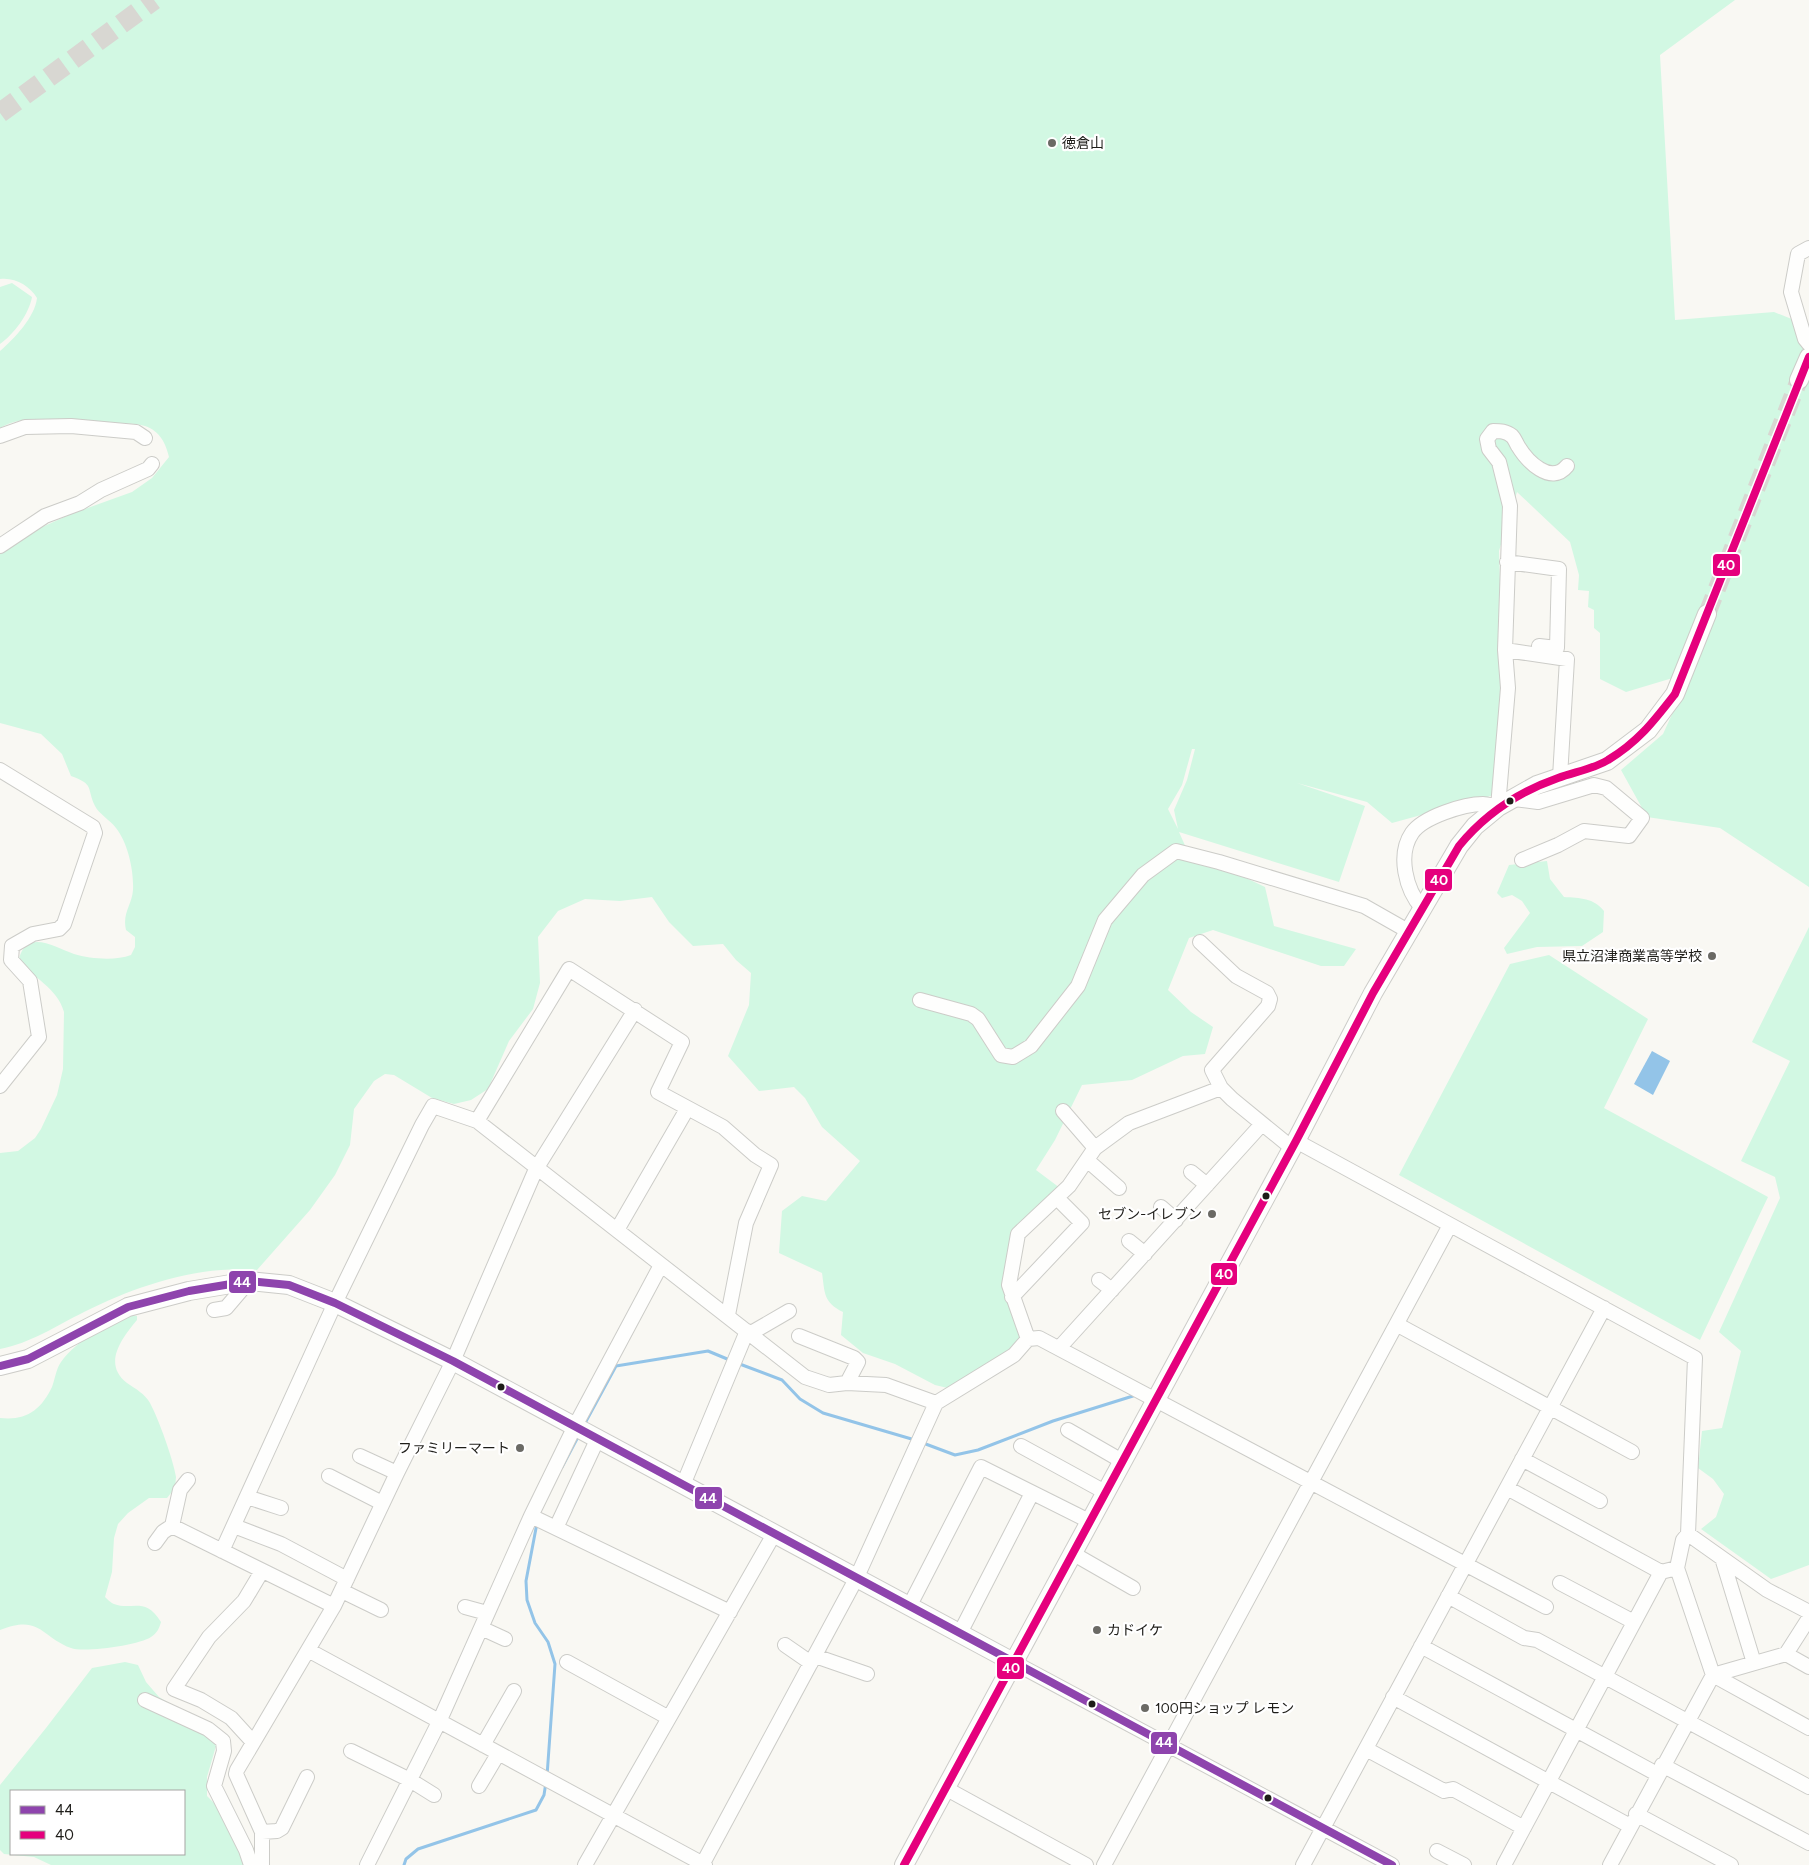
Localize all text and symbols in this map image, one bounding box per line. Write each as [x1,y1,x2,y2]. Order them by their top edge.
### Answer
place label: 徳倉山 [1062,135,1104,152]
marker: 徳倉山 [1046,137,1058,149]
line badge: 40 [1712,553,1741,577]
text: 40 [1717,557,1735,574]
unlabelled marker [1505,796,1515,806]
line badge: 40 [1424,868,1453,892]
text: 40 [1430,872,1448,889]
place label: 県立沼津商業高等学校 [1562,948,1702,965]
marker: 県立沼津商業高等学校 [1706,950,1718,962]
unlabelled marker [1261,1191,1271,1201]
place label: セブン-イレブン [1098,1206,1202,1223]
marker: セブン-イレブン [1206,1208,1218,1220]
line badge: 40 [1210,1262,1238,1286]
text: 40 [1215,1266,1233,1283]
line badge: 44 [228,1270,257,1294]
text: 44 [233,1274,251,1291]
unlabelled marker [496,1382,506,1392]
place label: ファミリーマート [398,1440,510,1457]
marker: ファミリーマート [514,1442,526,1454]
line badge: 44 [694,1486,723,1510]
text: 44 [699,1490,717,1507]
place label: カドイケ [1107,1622,1163,1639]
marker: カドイケ [1091,1624,1103,1636]
line badge: 40 [996,1656,1025,1680]
text: 40 [1002,1660,1020,1677]
unlabelled marker [1087,1699,1097,1709]
place label: 100円ショップ レモン [1155,1700,1294,1717]
marker: 100円ショップ レモン [1139,1702,1151,1714]
line badge: 44 [1150,1731,1178,1755]
text: 44 [1155,1734,1173,1751]
legend [10,1790,185,1855]
unlabelled marker [1263,1793,1273,1803]
text: 44 [55,1801,74,1819]
text: 40 [55,1826,74,1844]

